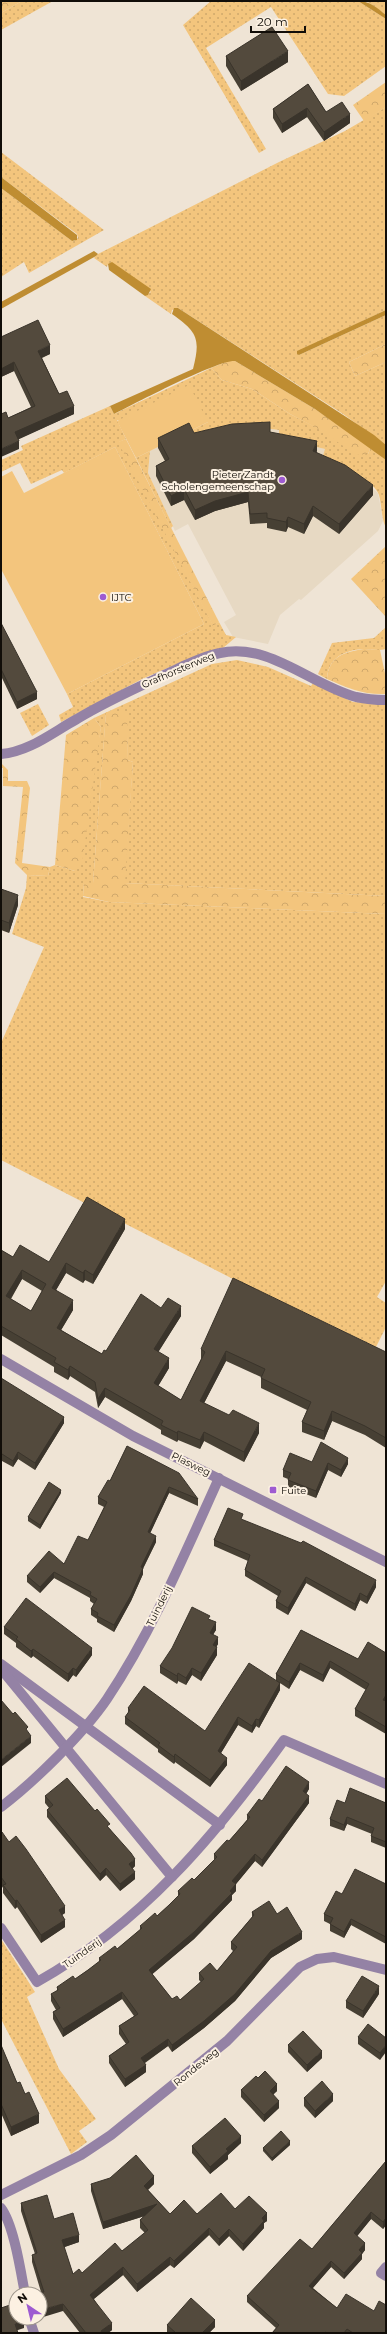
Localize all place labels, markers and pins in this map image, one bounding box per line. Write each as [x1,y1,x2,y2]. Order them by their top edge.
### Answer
place label: Pieter Zandt Scholengemeenschap [162,468,274,493]
marker: Pieter Zandt Scholengemeenschap [277,475,287,485]
place label: IJTC [111,591,132,604]
marker: IJTC [98,592,108,602]
place label: Fuite [281,1484,306,1497]
marker: Fuite [268,1485,278,1495]

